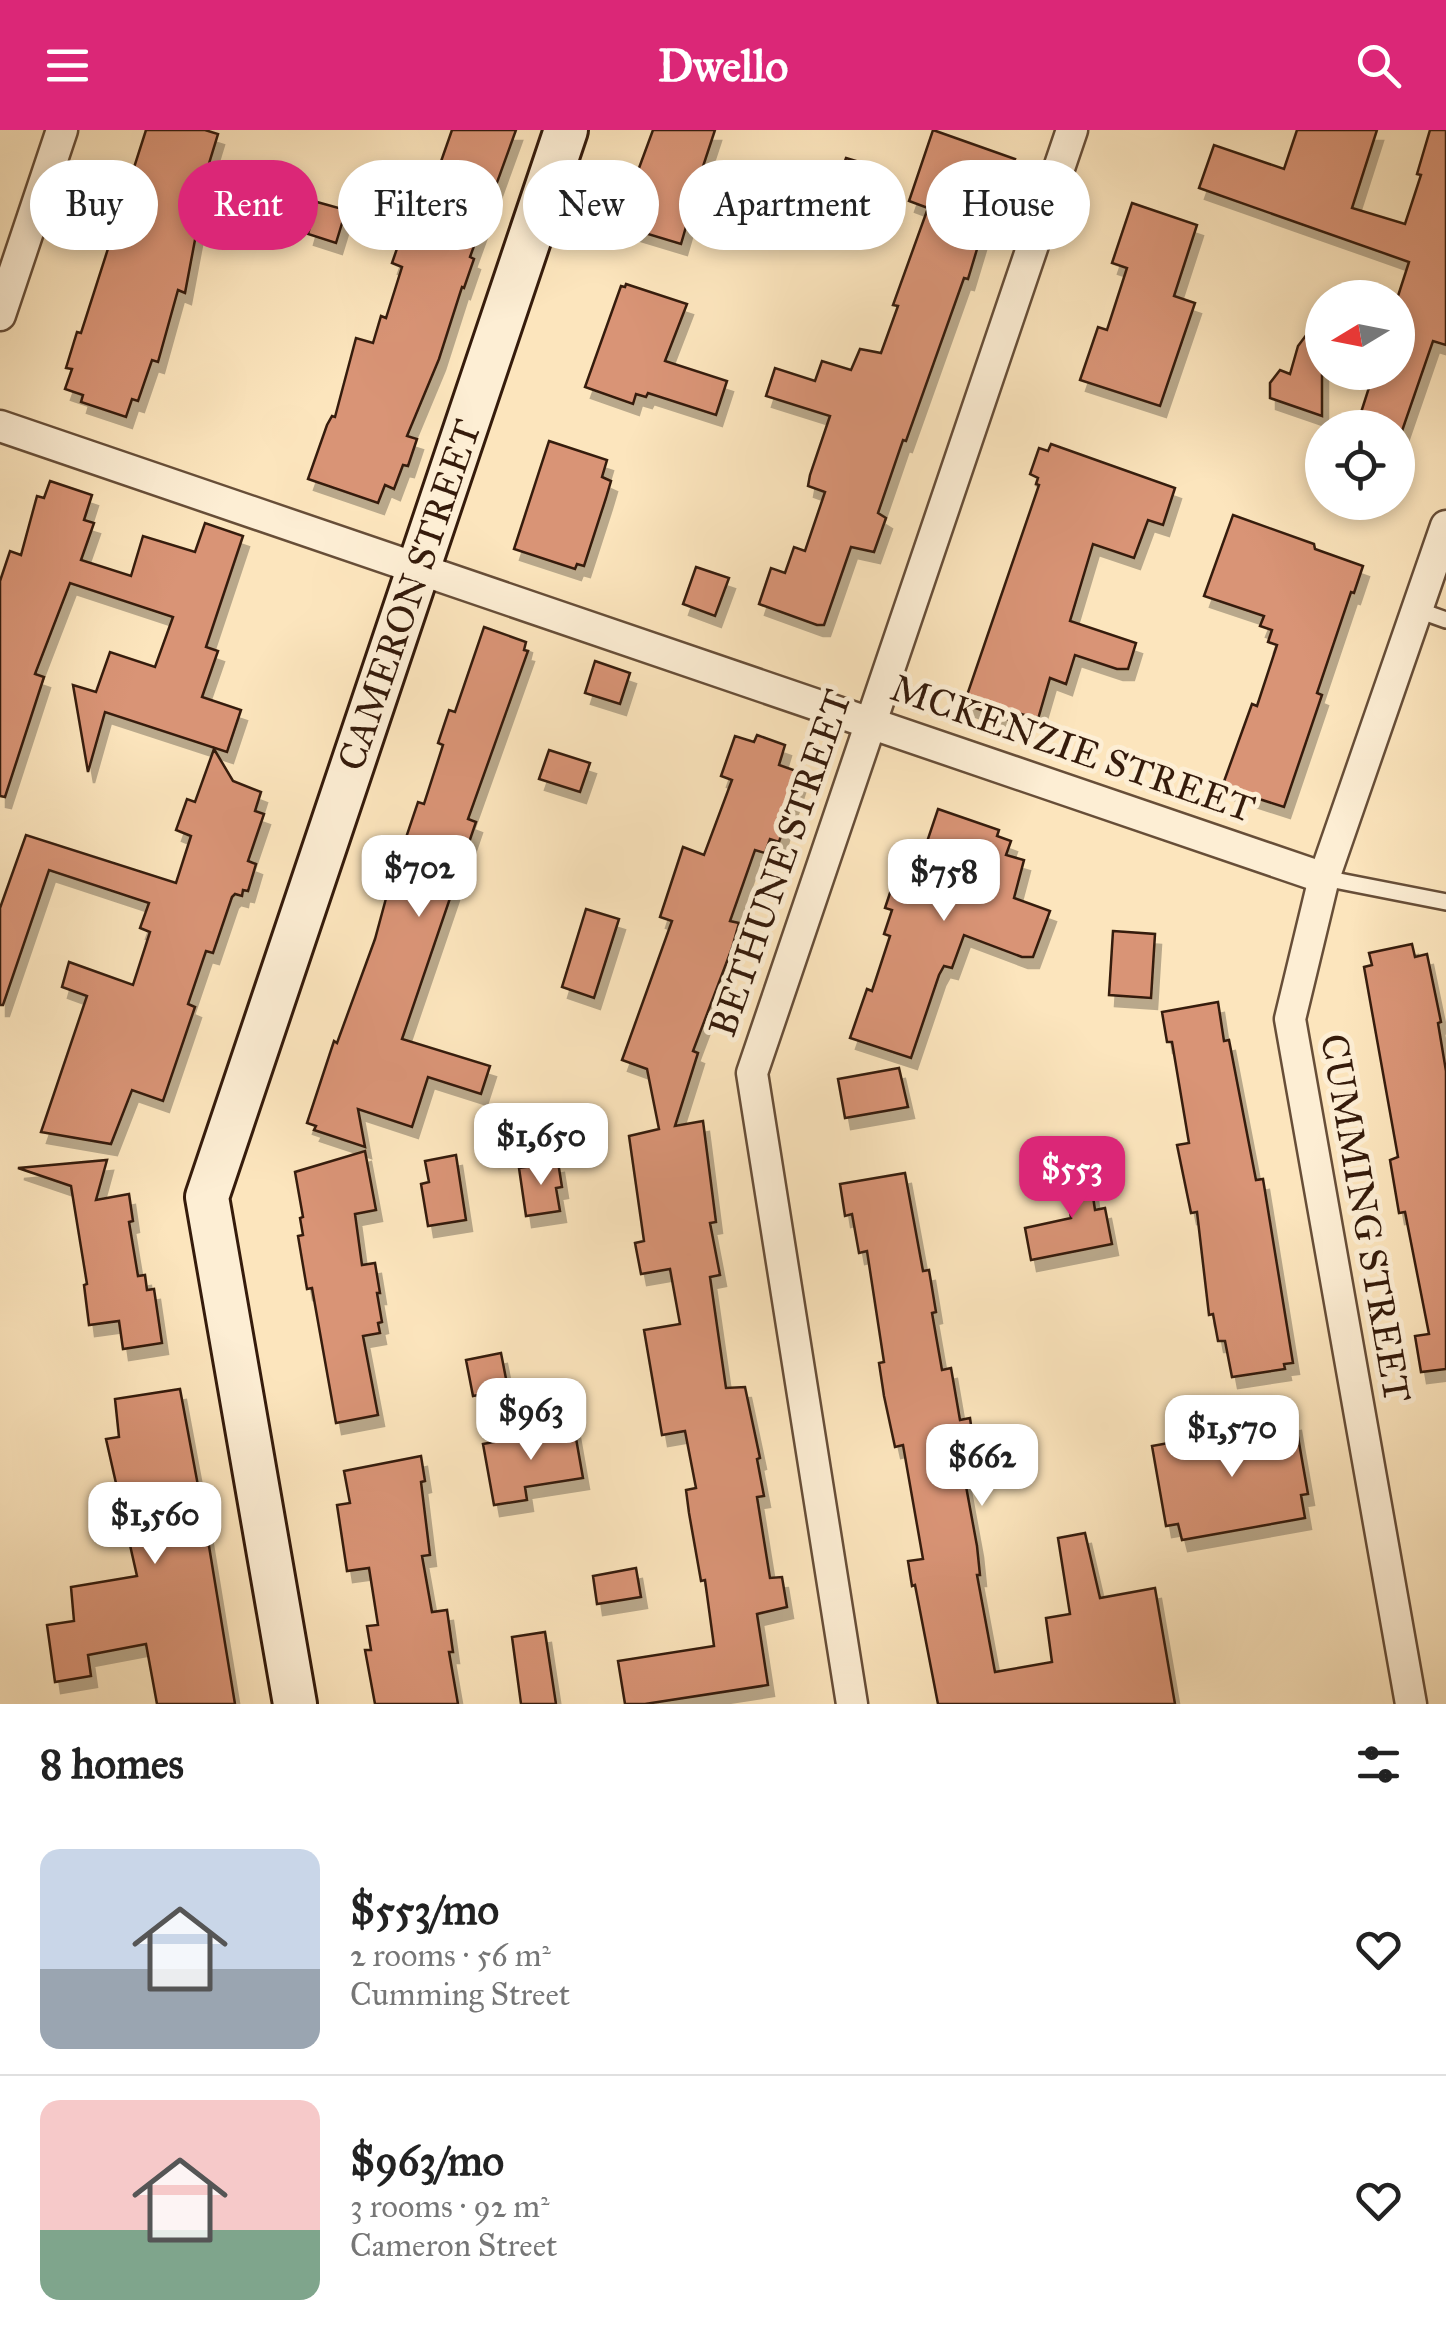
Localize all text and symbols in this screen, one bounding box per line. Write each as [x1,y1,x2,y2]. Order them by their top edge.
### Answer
icon: menu [40,38,95,93]
text: Dwello [658,38,788,93]
icon: search [1351,38,1406,93]
chip: Buy [30,160,158,250]
chip: Rent [178,160,318,250]
chip: Filters [338,160,503,250]
chip: New [523,160,659,250]
chip: Apartment [679,160,906,250]
chip: House [926,160,1090,250]
north arrow [1305,280,1415,390]
map controls [1305,280,1415,520]
button: locate [1305,410,1415,520]
street label: CAMERON STREET [327,414,491,776]
street label: MCKENZIE STREET [885,664,1261,832]
street label: BETHUNE STREET [699,684,861,1042]
pin: $702 [360,835,478,920]
pin: $758 [885,839,1003,924]
text: $702 [384,848,454,887]
text: $758 [910,852,978,891]
street label: CUMMING STREET [1311,1030,1421,1406]
pin: $1,650 [460,1103,622,1188]
text: $1,650 [496,1116,586,1155]
pin: $553 [1013,1136,1131,1221]
text: $553 [1041,1149,1103,1188]
pin: $963 [472,1378,590,1463]
text: $963 [498,1391,564,1430]
pin: $1,570 [1151,1395,1313,1480]
text: $1,570 [1187,1408,1277,1447]
pin: $662 [923,1424,1041,1509]
text: $662 [948,1437,1016,1476]
pin: $1,560 [74,1482,236,1567]
text: $1,560 [110,1495,200,1534]
icon: filters [1351,1737,1406,1792]
text: 8 homes [40,1738,184,1790]
text: $553/mo [350,1884,499,1936]
icon: home [120,1889,240,2009]
icon: heart [1351,1922,1406,1977]
text: 2 rooms · 56 m² [350,1936,551,1975]
text: Cumming Street [350,1975,570,2014]
text: $963/mo [350,2135,504,2187]
icon: home [120,2140,240,2260]
icon: heart [1351,2173,1406,2228]
text: 3 rooms · 92 m² [350,2187,550,2226]
text: Cameron Street [350,2226,557,2265]

